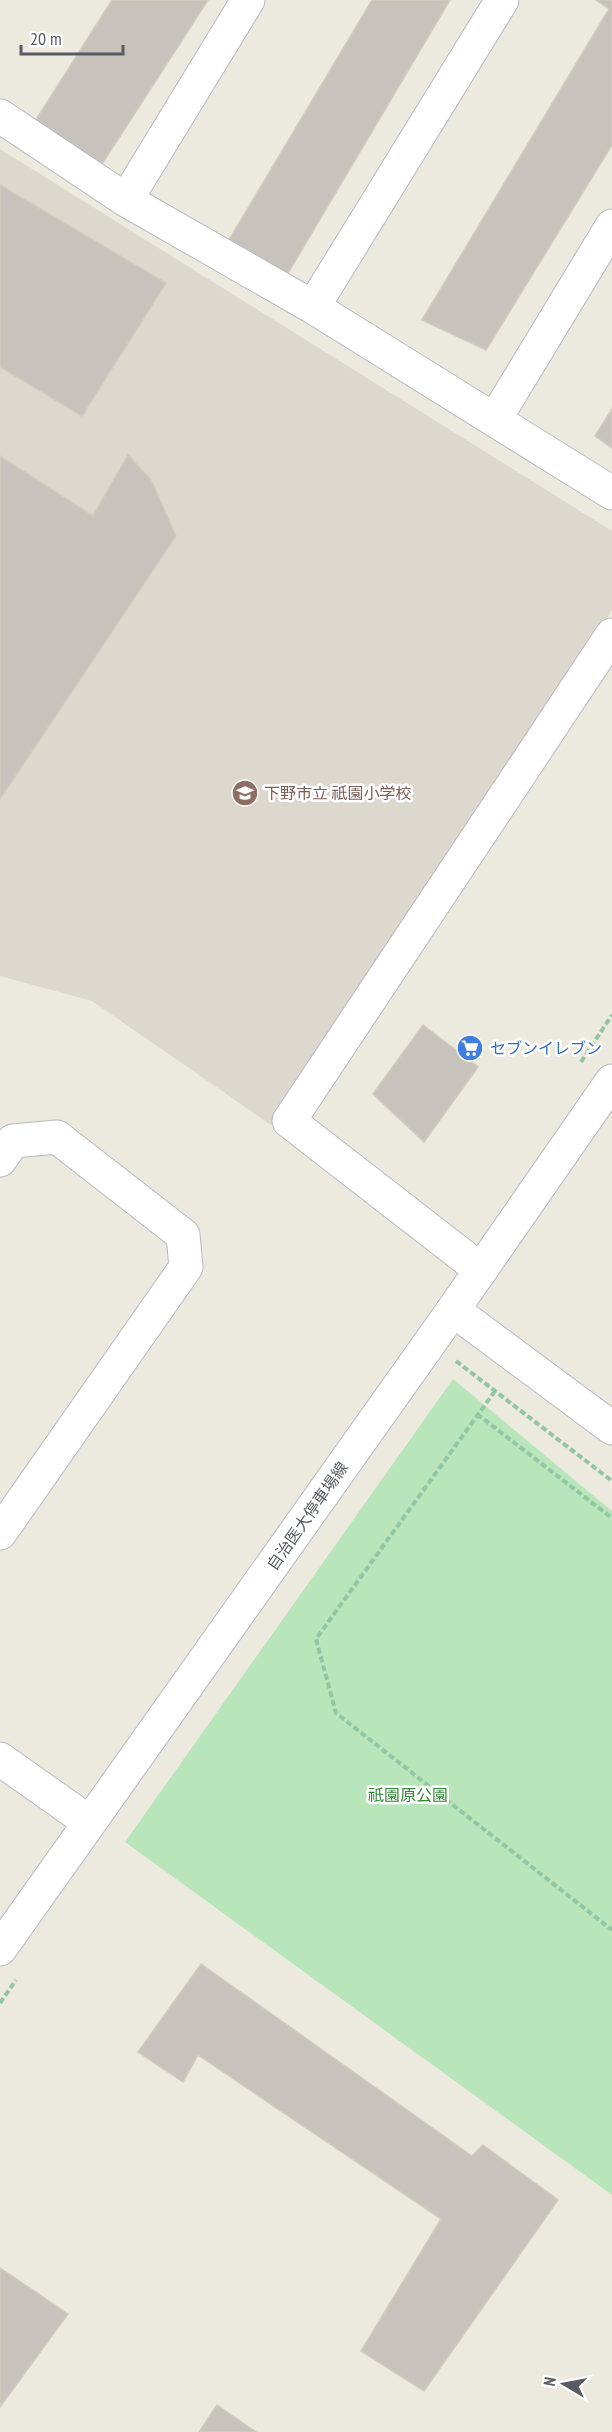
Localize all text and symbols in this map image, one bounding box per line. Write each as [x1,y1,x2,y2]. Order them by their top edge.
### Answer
scale bar [21,18,123,56]
text: 20 m [30,27,62,50]
school or university icon: 下野市立 祇園小学校 [230,778,260,808]
place label: 下野市立 祇園小学校 [264,783,411,803]
supermarket icon: セブンイレブン [455,1033,485,1063]
place label: セブンイレブン [490,1038,602,1058]
street label: 自治医大停車場線 [262,1458,352,1574]
park label: 祇園原公園 [368,1785,448,1805]
north arrow [534,2354,594,2414]
text: N [539,2375,560,2387]

